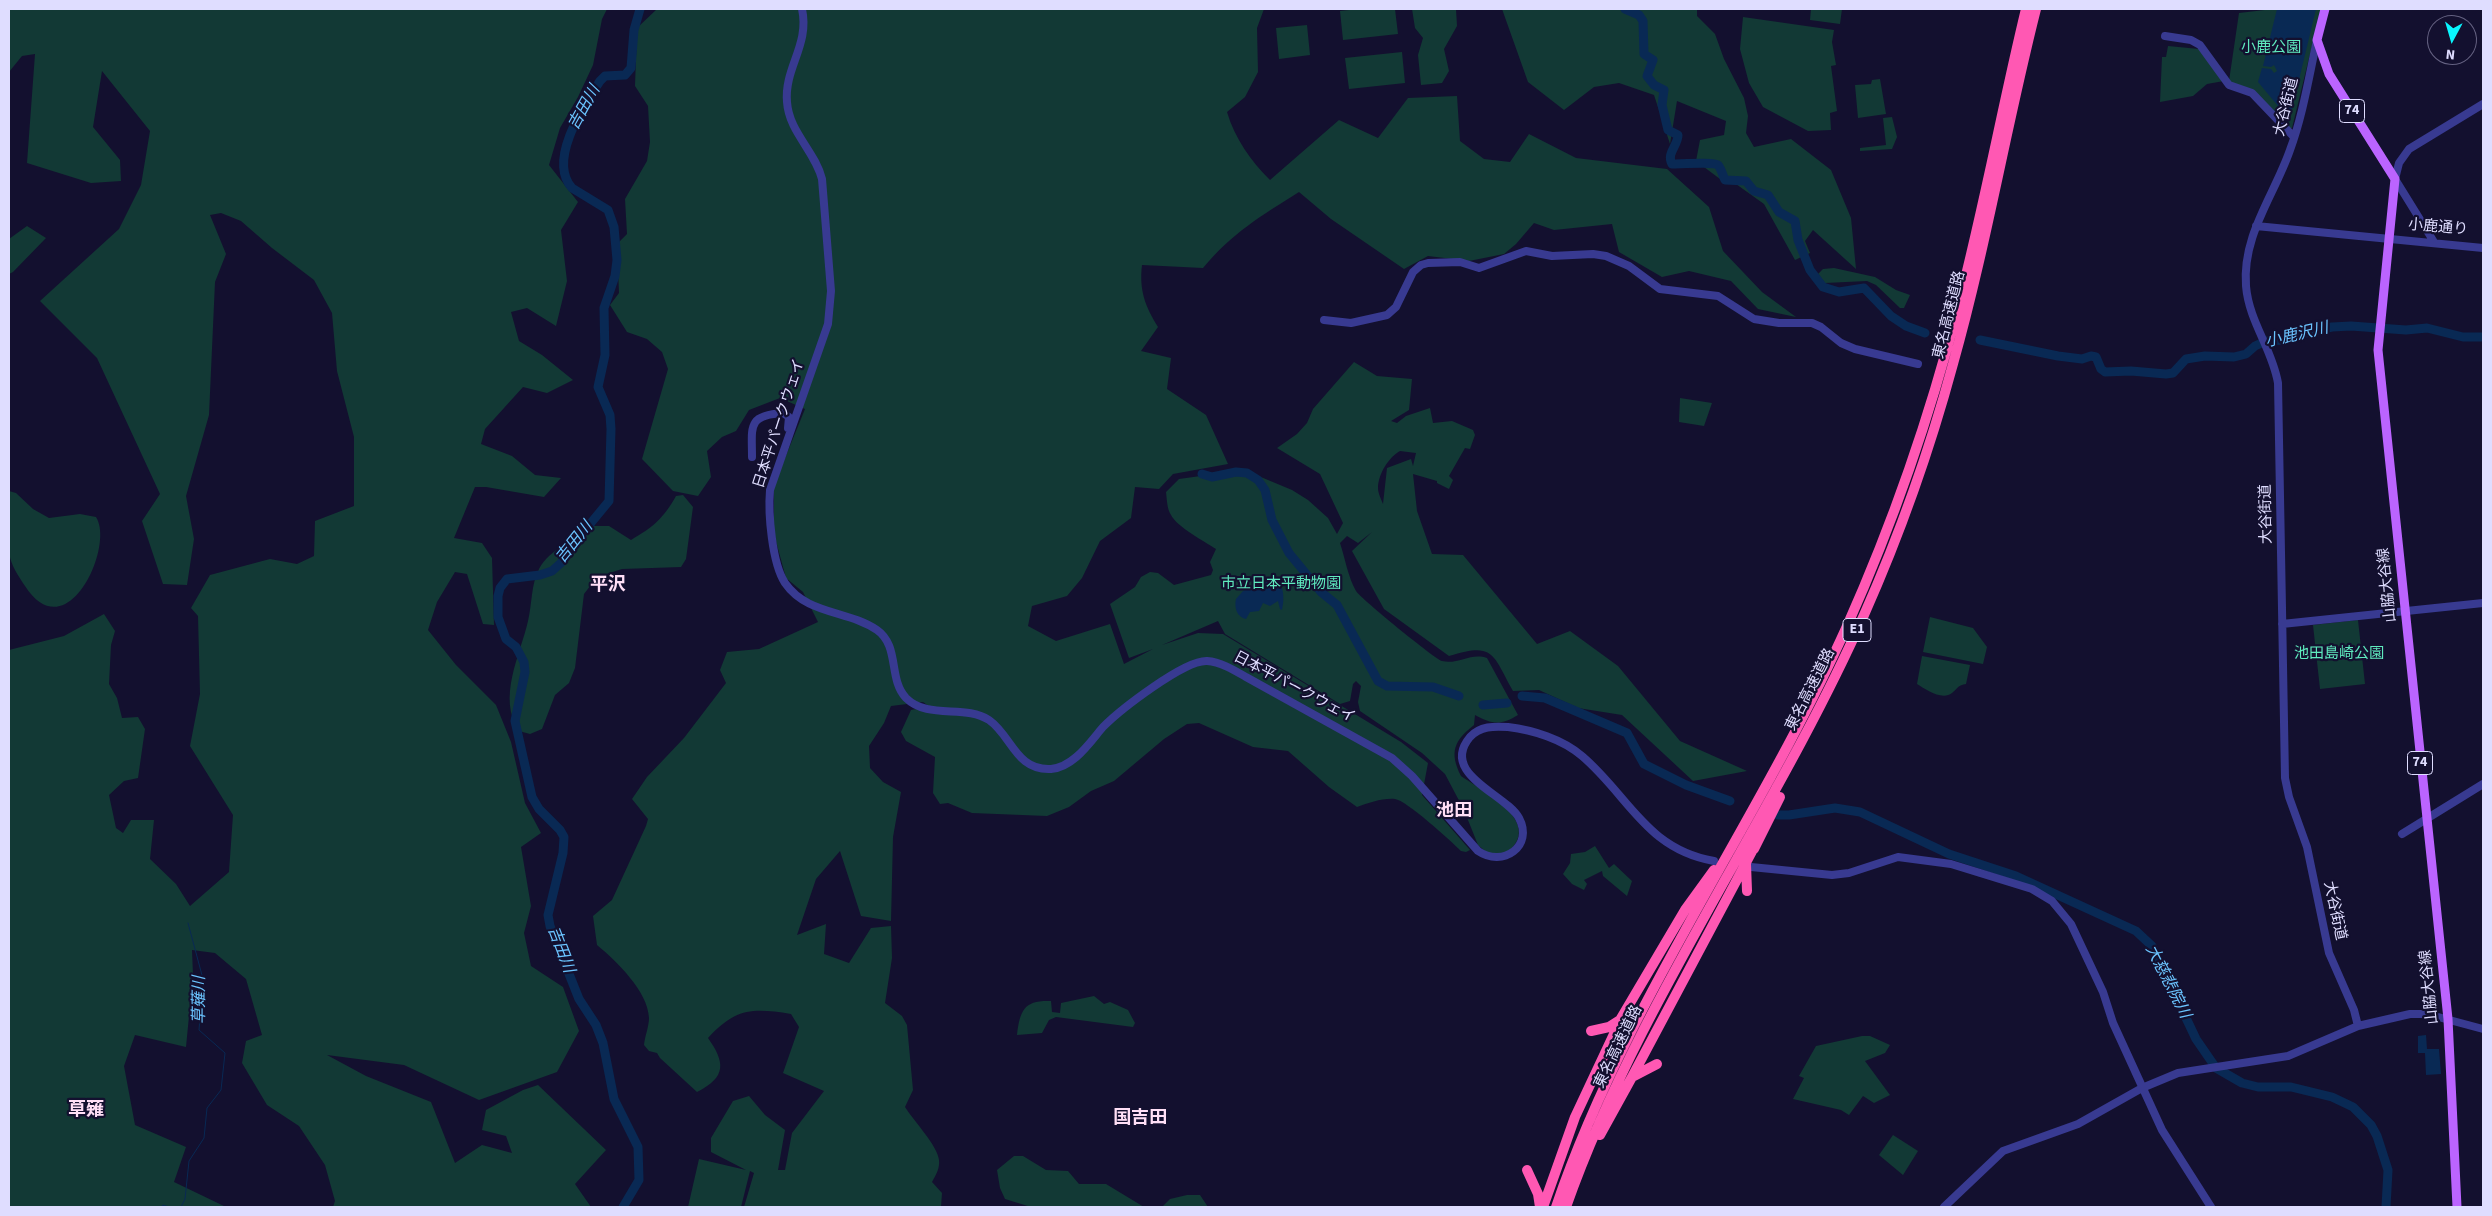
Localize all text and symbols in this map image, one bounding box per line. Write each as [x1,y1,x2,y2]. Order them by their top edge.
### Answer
north arrow [2427,15,2477,65]
park label: 小鹿公園 [2241,40,2301,58]
text: N [2445,43,2456,64]
street label: 大谷街道 [2271,76,2303,138]
water label: 吉田川 [565,82,605,134]
road number: 74 [2340,100,2364,122]
street label: 小鹿通り [2407,216,2469,240]
street label: 東名高速道路 [1930,269,1970,361]
water label: 小鹿沢川 [2264,319,2330,353]
street label: 日本平パークウェイ [751,357,809,491]
street label: 大谷街道 [2257,484,2277,544]
water label: 吉田川 [552,518,598,568]
street label: 山脇大谷線 [2375,547,2401,623]
district label: 平沢 [590,575,626,597]
park label: 市立日本平動物園 [1221,576,1341,594]
road number: E1 [1843,618,1871,642]
street label: 東名高速道路 [1783,646,1839,734]
park label: 池田島崎公園 [2294,646,2384,664]
street label: 日本平パークウェイ [1230,648,1358,728]
road number: 74 [2408,751,2432,774]
district label: 池田 [1436,801,1472,823]
street label: 大谷街道 [2319,880,2349,942]
water label: 吉田川 [542,924,578,976]
water label: 大慈悲院川 [2140,942,2194,1022]
street label: 山脇大谷線 [2417,949,2443,1025]
water label: 草薙川 [190,976,210,1024]
street label: 東名高速道路 [1591,1003,1647,1091]
district label: 草薙 [68,1100,104,1122]
district label: 国吉田 [1113,1108,1167,1130]

